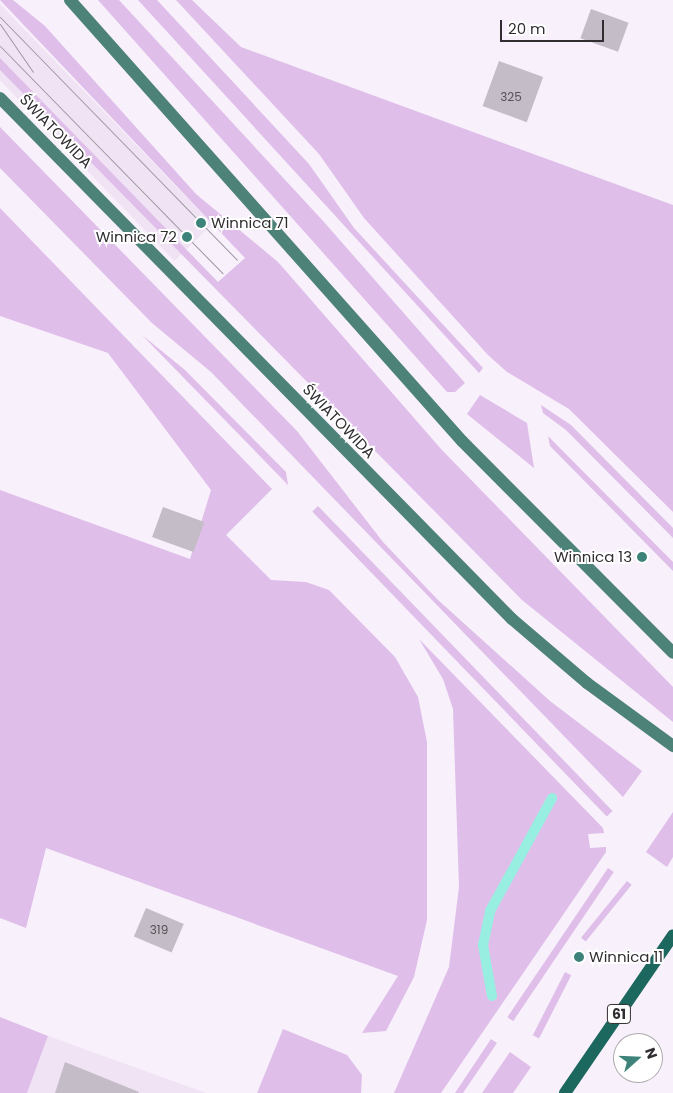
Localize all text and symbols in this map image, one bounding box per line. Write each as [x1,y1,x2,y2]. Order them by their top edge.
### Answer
scale bar [503,10,607,42]
text: 20 m [508,18,546,39]
street label: ŚWIATOWIDA [16,90,96,172]
house number: 325 [500,90,522,104]
place label: Winnica 71 [211,214,288,232]
marker: Winnica 71 [195,217,207,229]
place label: Winnica 72 [96,228,177,246]
marker: Winnica 72 [181,231,193,243]
street label: ŚWIATOWIDA [299,380,379,462]
place label: Winnica 13 [554,548,632,566]
marker: Winnica 13 [636,551,648,563]
house number: 319 [150,923,168,937]
place label: Winnica 11 [589,948,663,966]
marker: Winnica 11 [573,951,585,963]
road number: 61 [606,1002,632,1026]
north arrow [613,1033,663,1083]
text: N [640,1045,662,1062]

